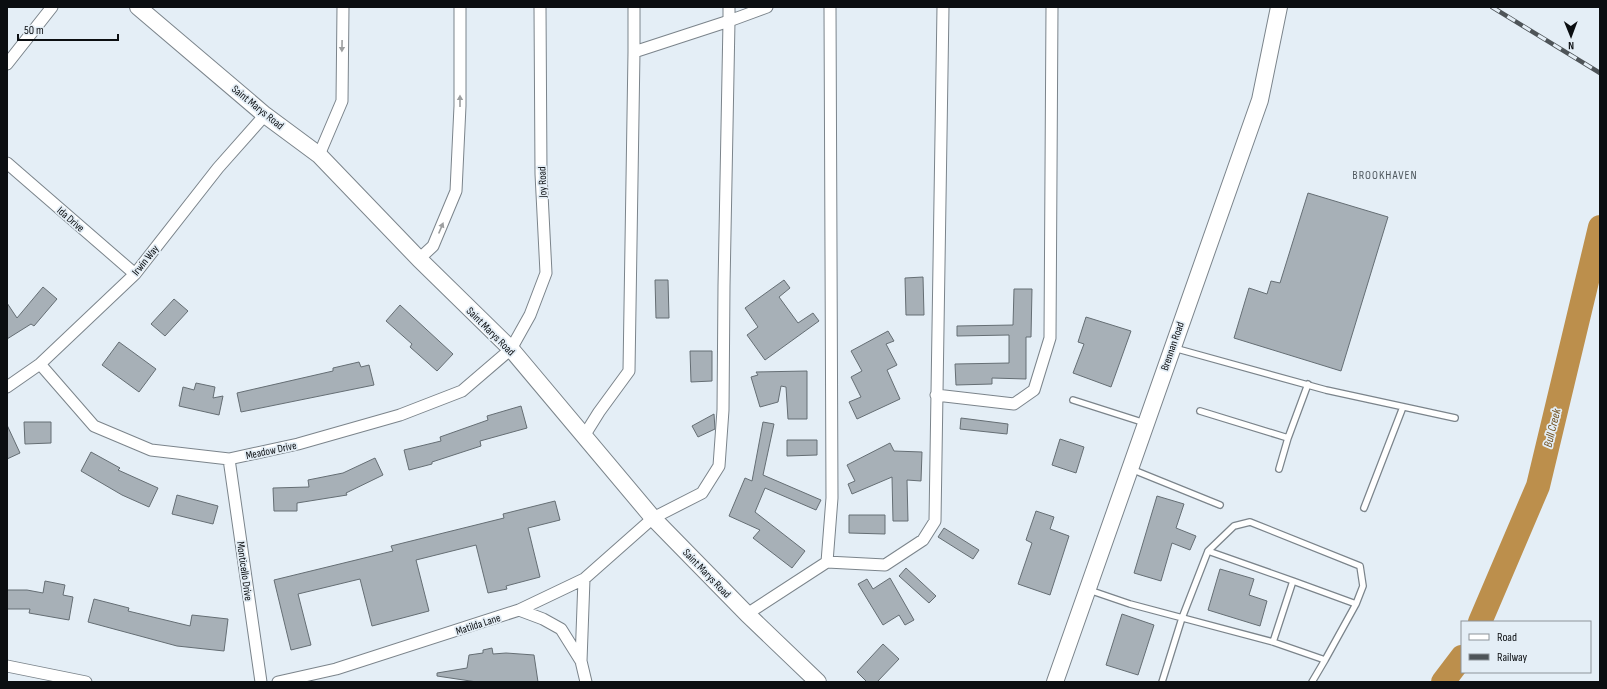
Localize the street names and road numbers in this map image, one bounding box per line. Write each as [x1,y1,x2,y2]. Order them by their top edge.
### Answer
street label: Saint Marys Road [229,82,287,133]
street label: Joy Road [535,166,550,199]
street label: Ida Drive [54,204,87,235]
street label: Irwin Way [129,242,162,278]
street label: Saint Marys Road [464,304,518,359]
street label: Brennan Road [1158,320,1187,372]
street label: Meadow Drive [245,439,298,462]
street label: Monticello Drive [234,541,255,602]
street label: Saint Marys Road [680,546,734,601]
street label: Matilda Lane [454,611,502,638]

